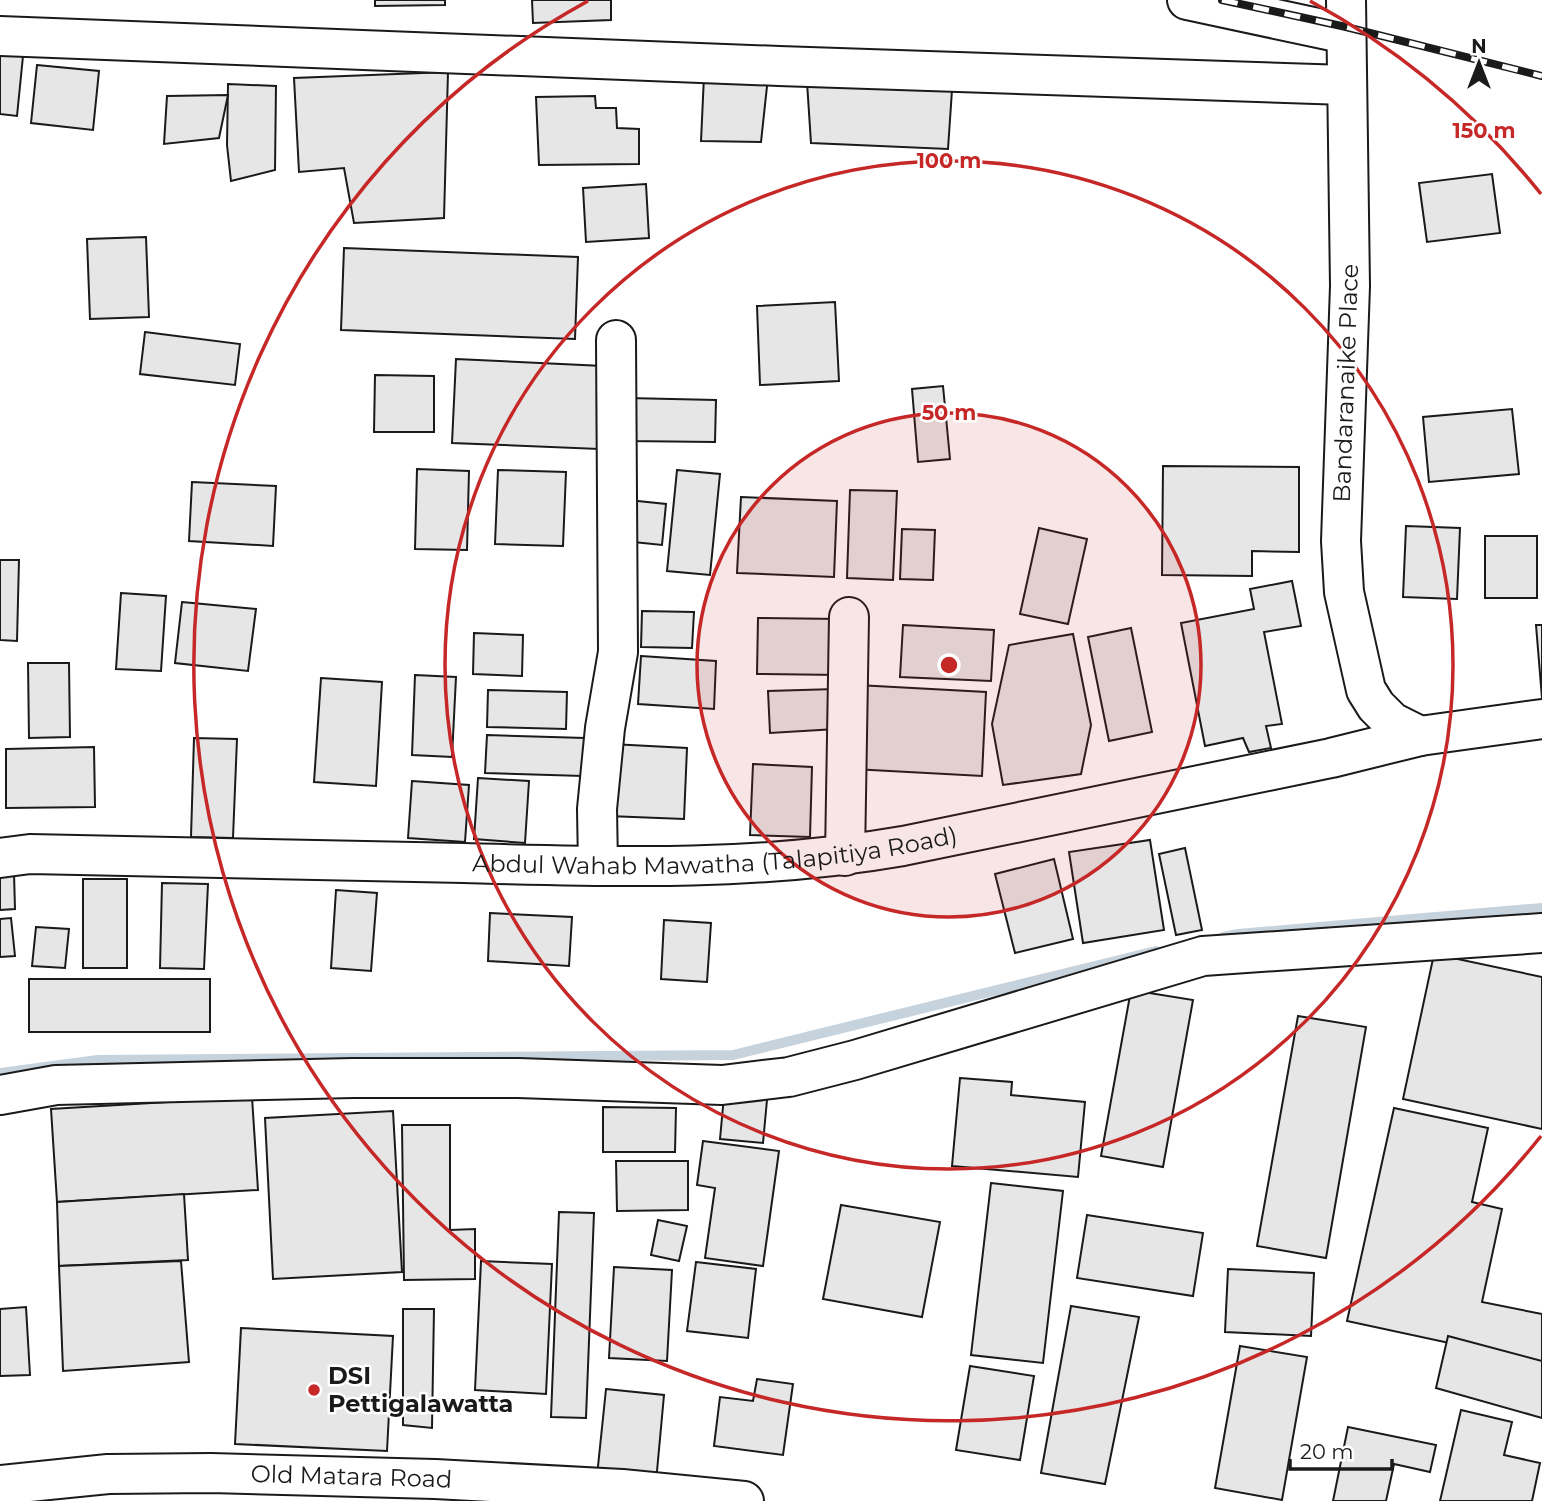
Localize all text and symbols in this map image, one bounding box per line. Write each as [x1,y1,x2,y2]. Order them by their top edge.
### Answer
north arrow [1444,28,1514,98]
text: N [1471,35,1487,58]
text: 150 m [1453,118,1515,143]
text: 100 m [917,148,981,173]
street label: Bandaranaike Place [1327,263,1364,503]
text: 50 m [922,400,976,425]
centre of rings [937,653,961,677]
street label: Abdul Wahab Mawatha (Talapitiya Road) [472,820,960,880]
place label: DSI Pettigalawatta [328,1361,513,1418]
marker: DSI Pettigalawatta [306,1382,322,1398]
scale bar [1290,1428,1392,1472]
text: 20 m [1300,1439,1354,1464]
street label: Old Matara Road [250,1459,453,1494]

